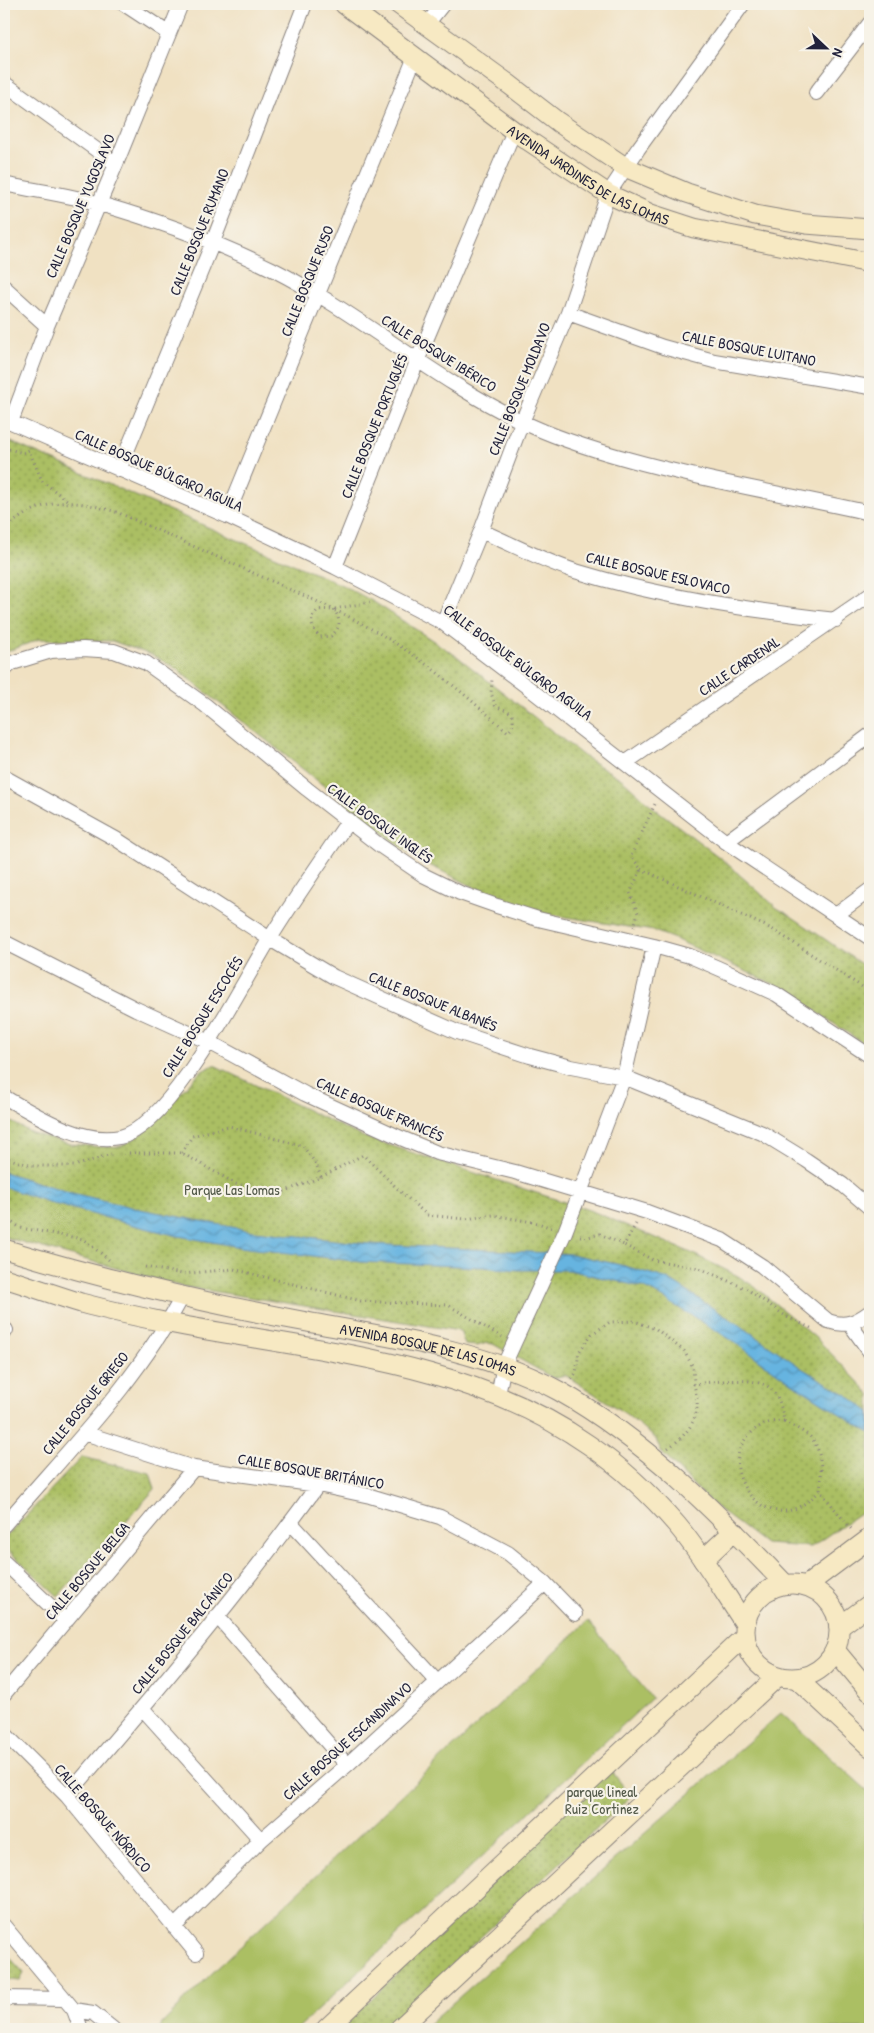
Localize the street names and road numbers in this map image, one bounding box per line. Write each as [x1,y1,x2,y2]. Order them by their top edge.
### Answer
street label: AVENIDA JARDINES DE LAS LOMAS [503,119,672,230]
street label: CALLE BOSQUE YUGOSLAVO [40,131,120,281]
street label: CALLE BOSQUE RUMANO [164,165,234,299]
street label: CALLE BOSQUE RUSO [275,222,339,340]
street label: CALLE BOSQUE IBÉRICO [377,309,501,397]
street label: CALLE BOSQUE MOLDAVO [483,319,555,459]
street label: CALLE BOSQUE LUITANO [680,325,818,371]
street label: CALLE BOSQUE PORTUGUÉS [335,350,413,502]
street label: CALLE BOSQUE BÚLGARO AGUILA [72,423,247,517]
street label: CALLE BOSQUE ESLOVACO [584,546,732,600]
street label: CALLE BOSQUE BÚLGARO AGUILA [439,599,597,725]
street label: CALLE CARDENAL [694,631,784,701]
street label: CALLE BOSQUE INGLÉS [323,778,437,868]
street label: CALLE BOSQUE ESCOCÉS [156,952,248,1082]
street label: CALLE BOSQUE ALBANÉS [366,966,501,1036]
street label: CALLE BOSQUE FRANCÉS [313,1071,447,1147]
street label: AVENIDA BOSQUE DE LAS LOMAS [339,1318,519,1381]
street label: CALLE BOSQUE GRIEGO [37,1347,133,1459]
street label: CALLE BOSQUE BRITÁNICO [236,1448,386,1494]
street label: CALLE BOSQUE BELGA [40,1517,135,1625]
street label: CALLE BOSQUE BALCÁNICO [126,1567,238,1699]
street label: CALLE BOSQUE ESCANDINAVO [278,1677,416,1805]
street label: CALLE BOSQUE NÓRDICO [50,1759,156,1877]

